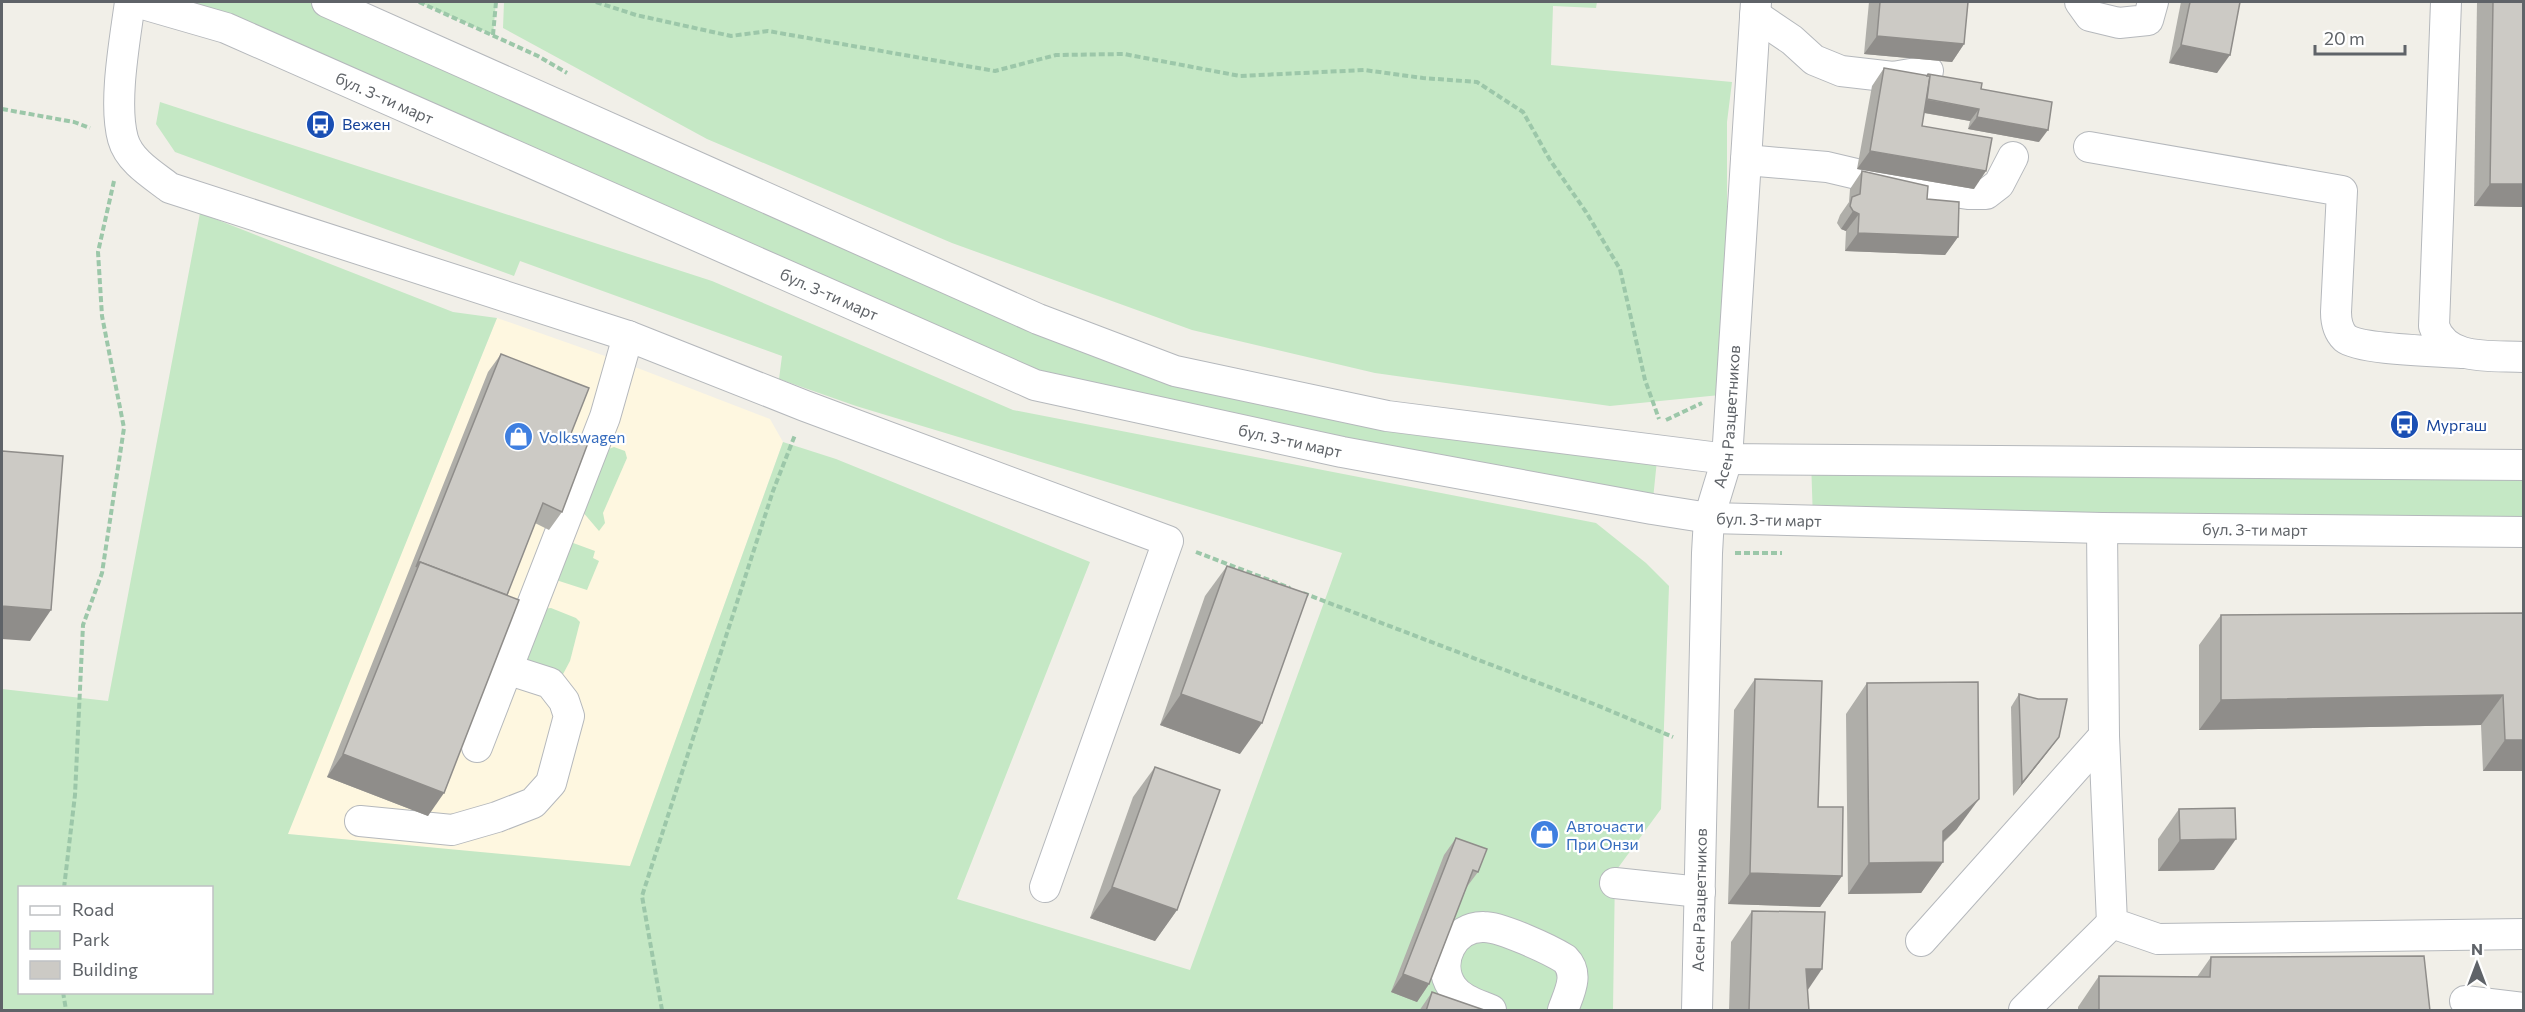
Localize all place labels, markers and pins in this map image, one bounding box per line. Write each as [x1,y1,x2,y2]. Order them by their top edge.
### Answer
bus stop icon: Вежен [305,108,337,140]
place label: Вежен [342,114,391,133]
bus stop icon: Мургаш [2389,409,2421,441]
place label: Мургаш [2426,415,2487,434]
shop icon: Volkswagen [502,421,534,453]
place label: Volkswagen [539,427,625,446]
place label: Авточасти При Онзи [1566,816,1644,853]
shop icon: Авточасти При Онзи [1529,819,1561,851]

